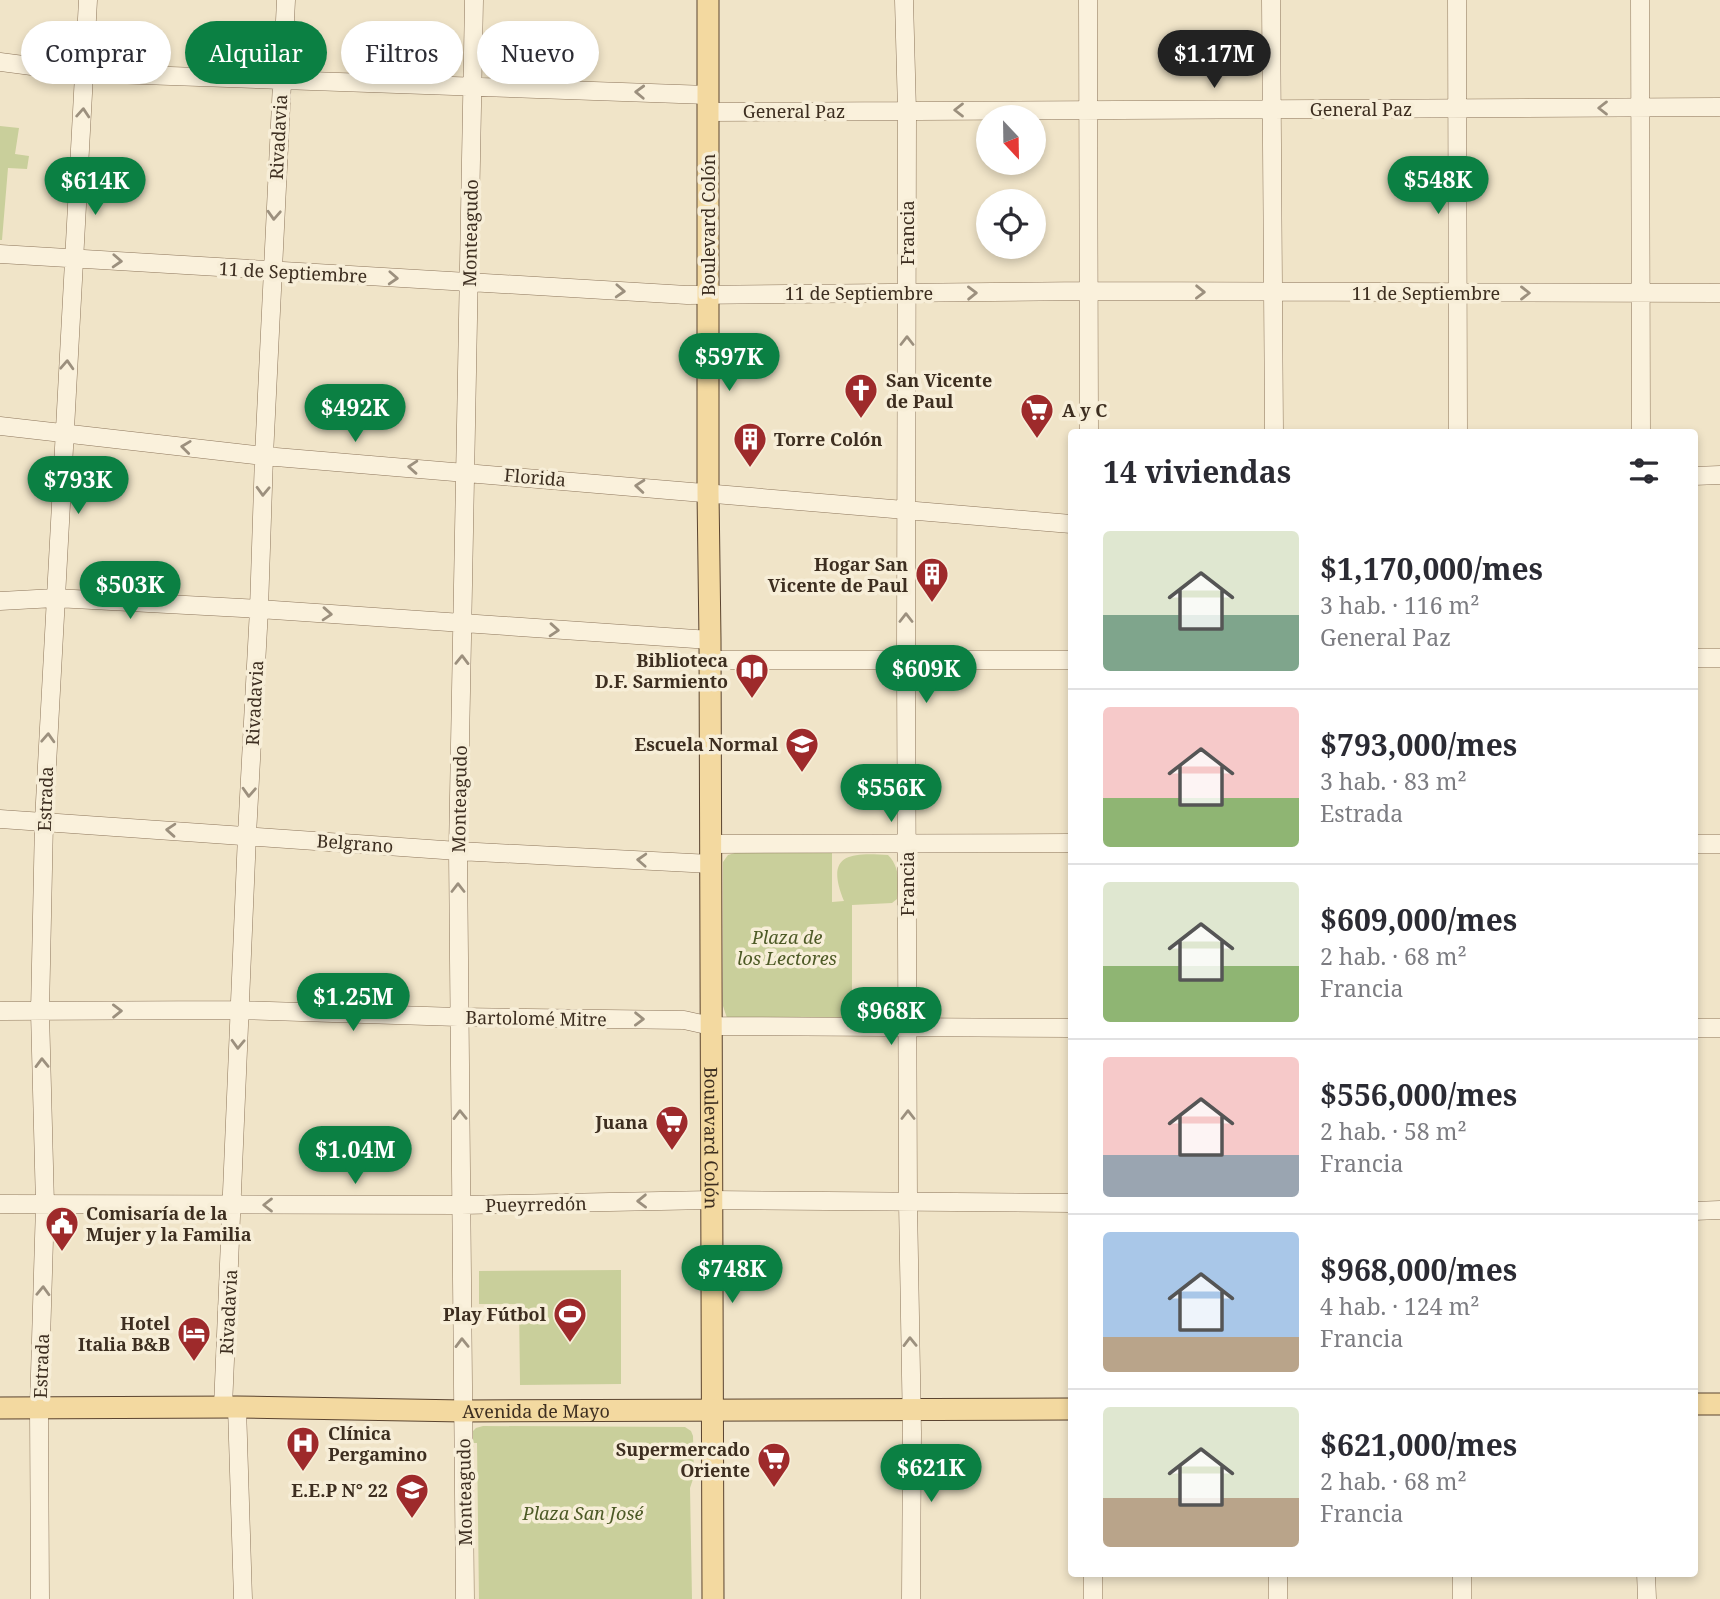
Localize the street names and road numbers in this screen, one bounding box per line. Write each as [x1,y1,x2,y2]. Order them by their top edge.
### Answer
street label: Rivadavia [264,94,292,180]
street label: General Paz [1310,97,1412,121]
street label: General Paz [743,99,845,123]
street label: Boulevard Colón [696,153,720,296]
street label: Monteagudo [457,179,483,287]
street label: Francia [895,200,919,266]
street label: 11 de Septiembre [218,256,368,288]
street label: 11 de Septiembre [785,281,933,305]
street label: 11 de Septiembre [1352,281,1500,305]
street label: Florida [503,462,567,492]
street label: Rivadavia [240,660,268,746]
street label: Monteagudo [446,745,472,853]
street label: Estrada [32,766,58,832]
street label: Belgrano [316,828,394,858]
street label: Francia [895,851,919,917]
street label: Bartolomé Mitre [465,1005,607,1031]
street label: Boulevard Colón [699,1067,724,1210]
street label: Pueyrredón [485,1191,587,1217]
street label: Rivadavia [214,1269,242,1355]
street label: Estrada [28,1333,54,1399]
street label: Avenida de Mayo [462,1399,610,1423]
street label: Monteagudo [451,1438,477,1546]

